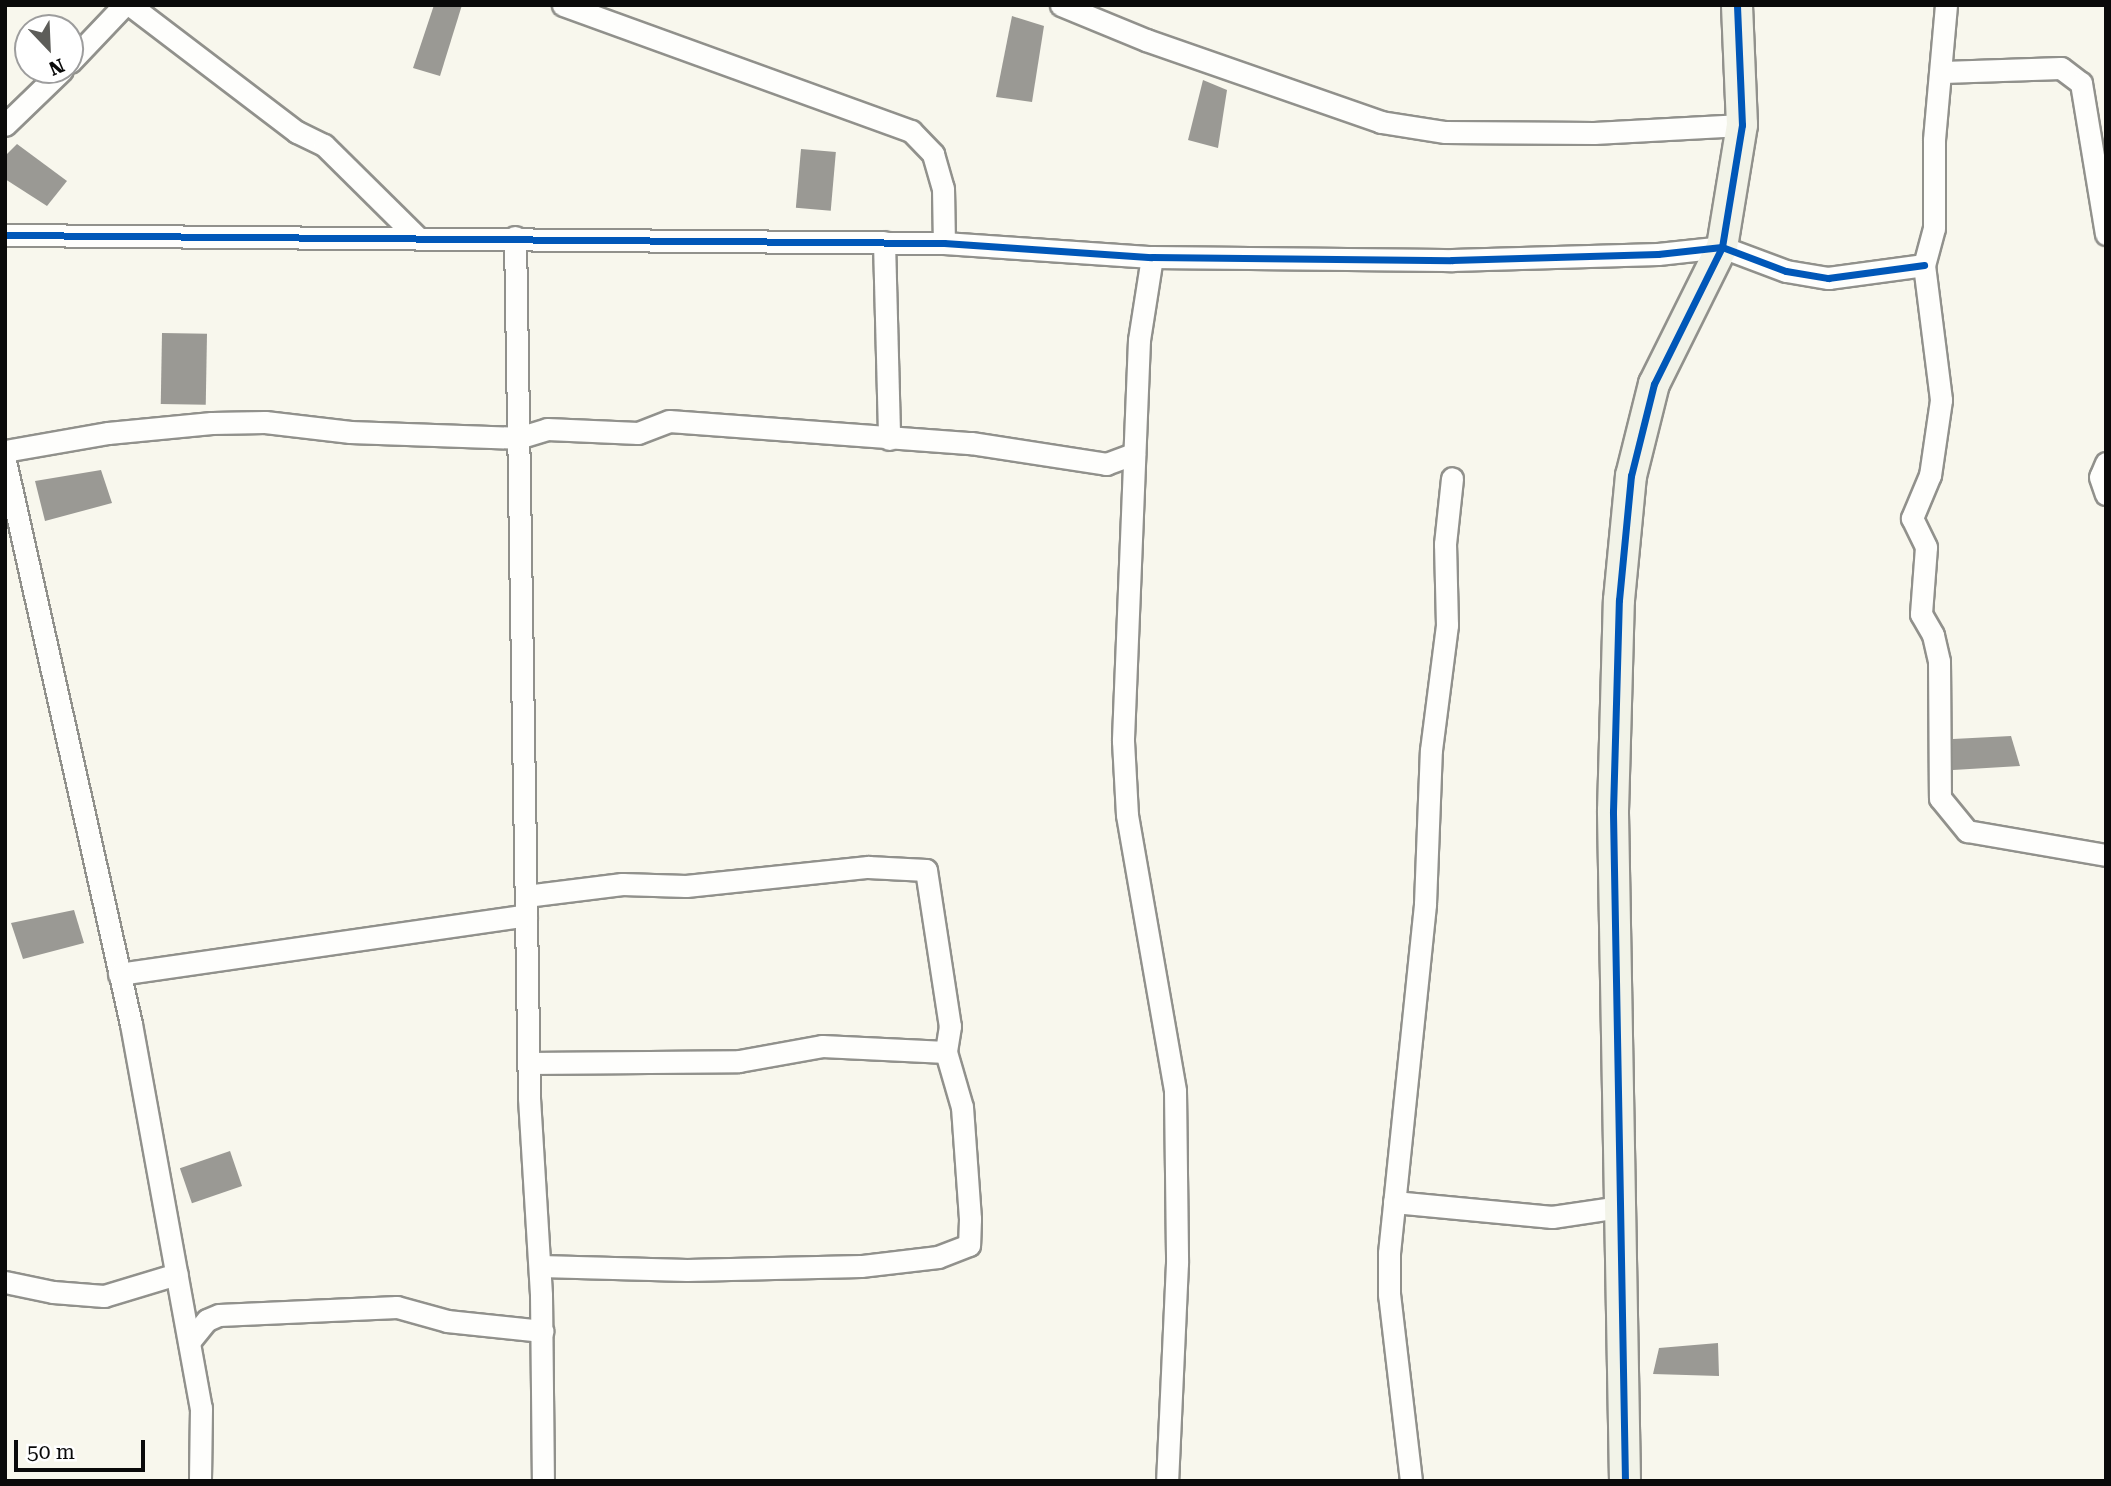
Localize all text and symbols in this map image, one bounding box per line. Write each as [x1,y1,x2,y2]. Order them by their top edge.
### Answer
north arrow [14,14,84,84]
text: N [45,54,68,80]
scale bar [18,1426,149,1470]
text: 50 m [27,1440,75,1464]

